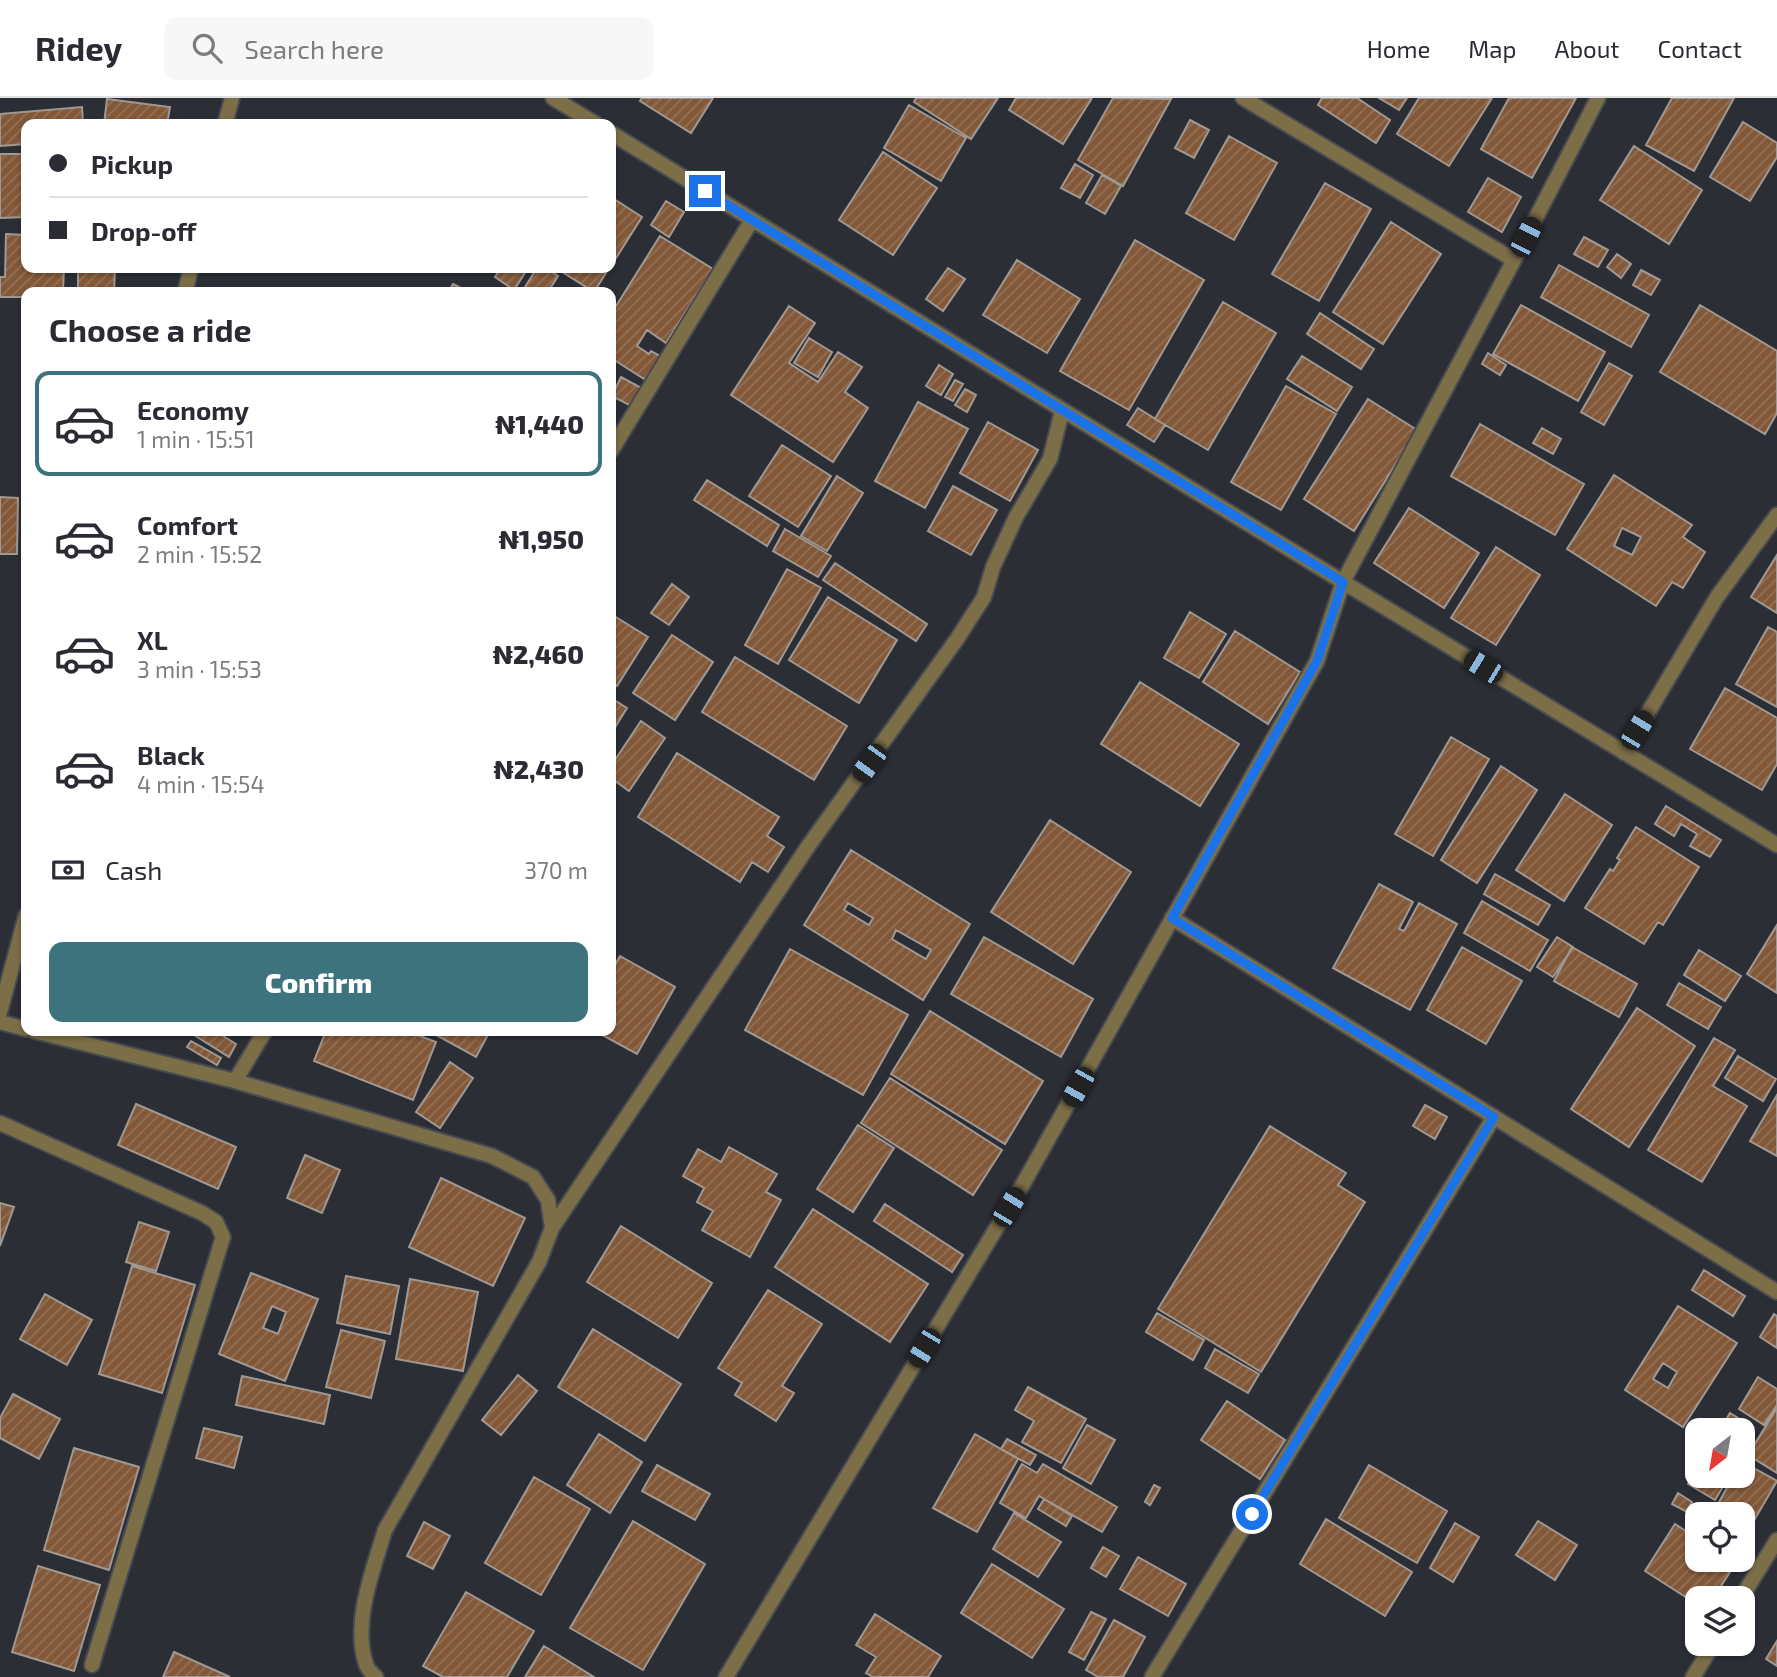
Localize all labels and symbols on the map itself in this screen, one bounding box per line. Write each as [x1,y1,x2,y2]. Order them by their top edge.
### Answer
route end [689,175,721,207]
car [1508,214,1545,260]
car [1460,647,1507,687]
car [1618,707,1657,753]
car [849,740,890,786]
car [1059,1064,1098,1110]
car [990,1184,1029,1230]
car [905,1325,944,1371]
north arrow [1685,1418,1755,1488]
route start [1236,1498,1268,1530]

